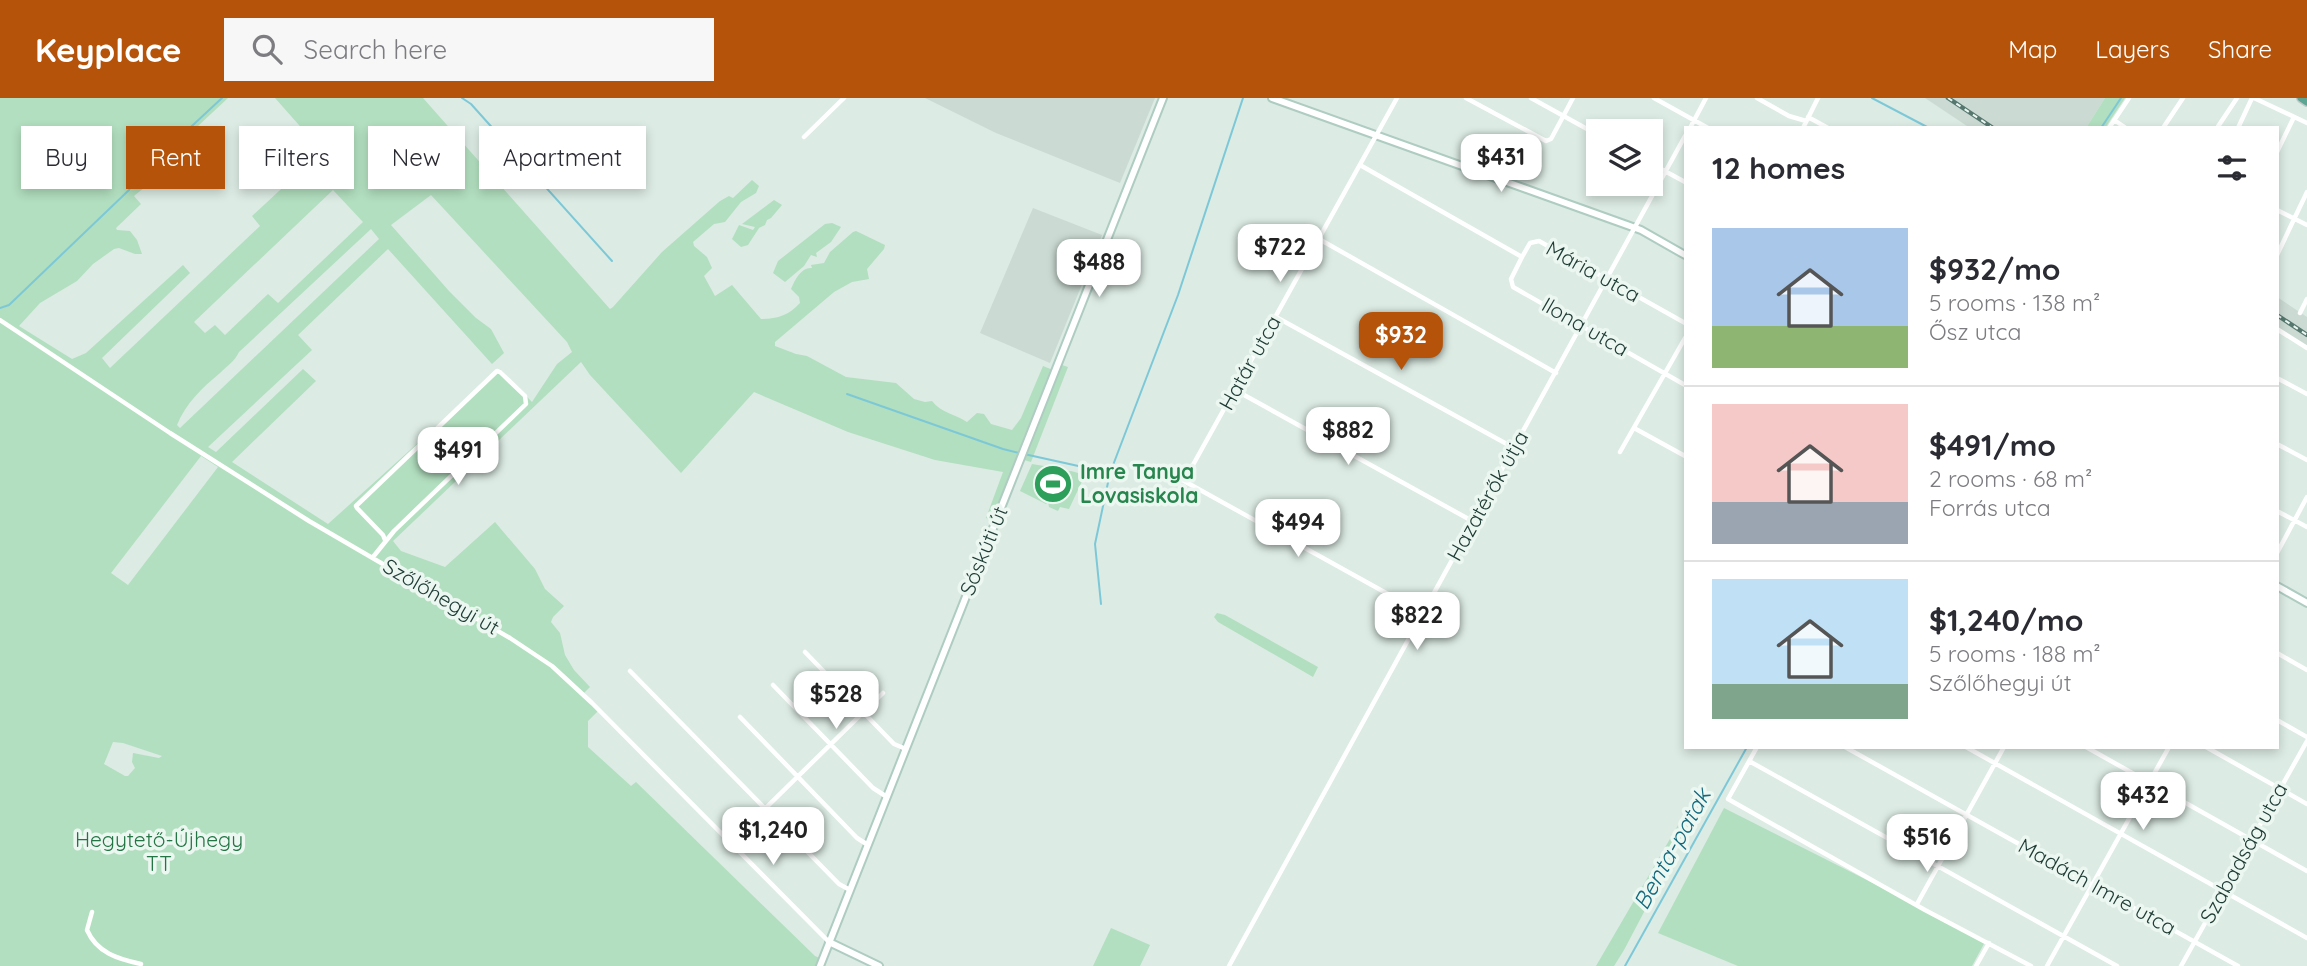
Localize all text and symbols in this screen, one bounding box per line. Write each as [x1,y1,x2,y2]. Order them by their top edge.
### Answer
search box [224,18,714,81]
text: Keyplace [35,29,182,70]
icon: search [248,30,286,68]
text: Search here [304,33,447,66]
text: Map [2008,34,2057,64]
text: Layers [2095,34,2170,64]
text: Share [2208,34,2272,64]
map controls [1586,119,1663,196]
button: layers [1586,119,1663,196]
chip: Buy [21,126,112,189]
chip: Rent [126,126,225,189]
chip: Filters [239,126,354,189]
chip: New [368,126,465,189]
chip: Apartment [479,126,646,189]
pin: $431 [1460,134,1542,194]
text: $431 [1477,142,1525,171]
text: 12 homes [1712,149,1845,187]
icon: filters [2213,149,2251,187]
pin: $722 [1239,225,1321,284]
text: $722 [1254,232,1306,261]
street label: Mária utca [1542,235,1645,308]
pin: $488 [1058,240,1140,299]
text: $488 [1073,247,1125,276]
text: $932/mo [1929,250,2061,288]
icon: home [1768,256,1852,340]
text: 5 rooms · 138 m² [1929,288,2100,317]
street label: Ilona utca [1538,291,1633,361]
street label: Határ utca [1213,311,1286,414]
pin: $932 [1360,313,1442,372]
text: Ősz utca [1929,317,2021,346]
text: $932 [1375,320,1427,349]
pin: $882 [1307,408,1389,467]
text: $882 [1322,415,1374,444]
street label: Hazatérők útja [1441,426,1534,565]
text: $491/mo [1929,426,2056,464]
pin: $491 [417,428,499,487]
icon: home [1768,432,1852,516]
text: $491 [434,435,482,464]
place label: Imre Tanya Lovasiskola [1080,458,1198,508]
sports icon: Imre Tanya Lovasiskola [1032,463,1074,505]
text: 2 rooms · 68 m² [1929,464,2092,493]
text: Forrás utca [1929,493,2051,522]
pin: $494 [1257,500,1339,559]
street label: Sóskúti út [953,502,1013,599]
text: $494 [1271,507,1325,536]
street label: Szőlőhegyi út [379,552,504,640]
pin: $822 [1376,592,1458,652]
text: $822 [1391,600,1443,629]
text: $1,240/mo [1929,601,2083,639]
icon: home [1768,607,1852,691]
text: 5 rooms · 188 m² [1929,639,2101,668]
text: Szőlőhegyi út [1929,668,2071,697]
pin: $528 [795,672,877,731]
text: $528 [810,679,862,708]
pin: $432 [2102,772,2184,832]
street label: Szabadság utca [2194,778,2293,927]
text: $432 [2117,780,2169,809]
water label: Benta-patak [1626,782,1718,914]
pin: $1,240 [716,808,830,867]
pin: $516 [1886,814,1968,874]
text: $1,240 [738,815,808,844]
text: $516 [1903,822,1951,851]
park label: Hegytető-Újhegy TT [75,826,243,876]
street label: Madách Imre utca [2014,832,2181,940]

